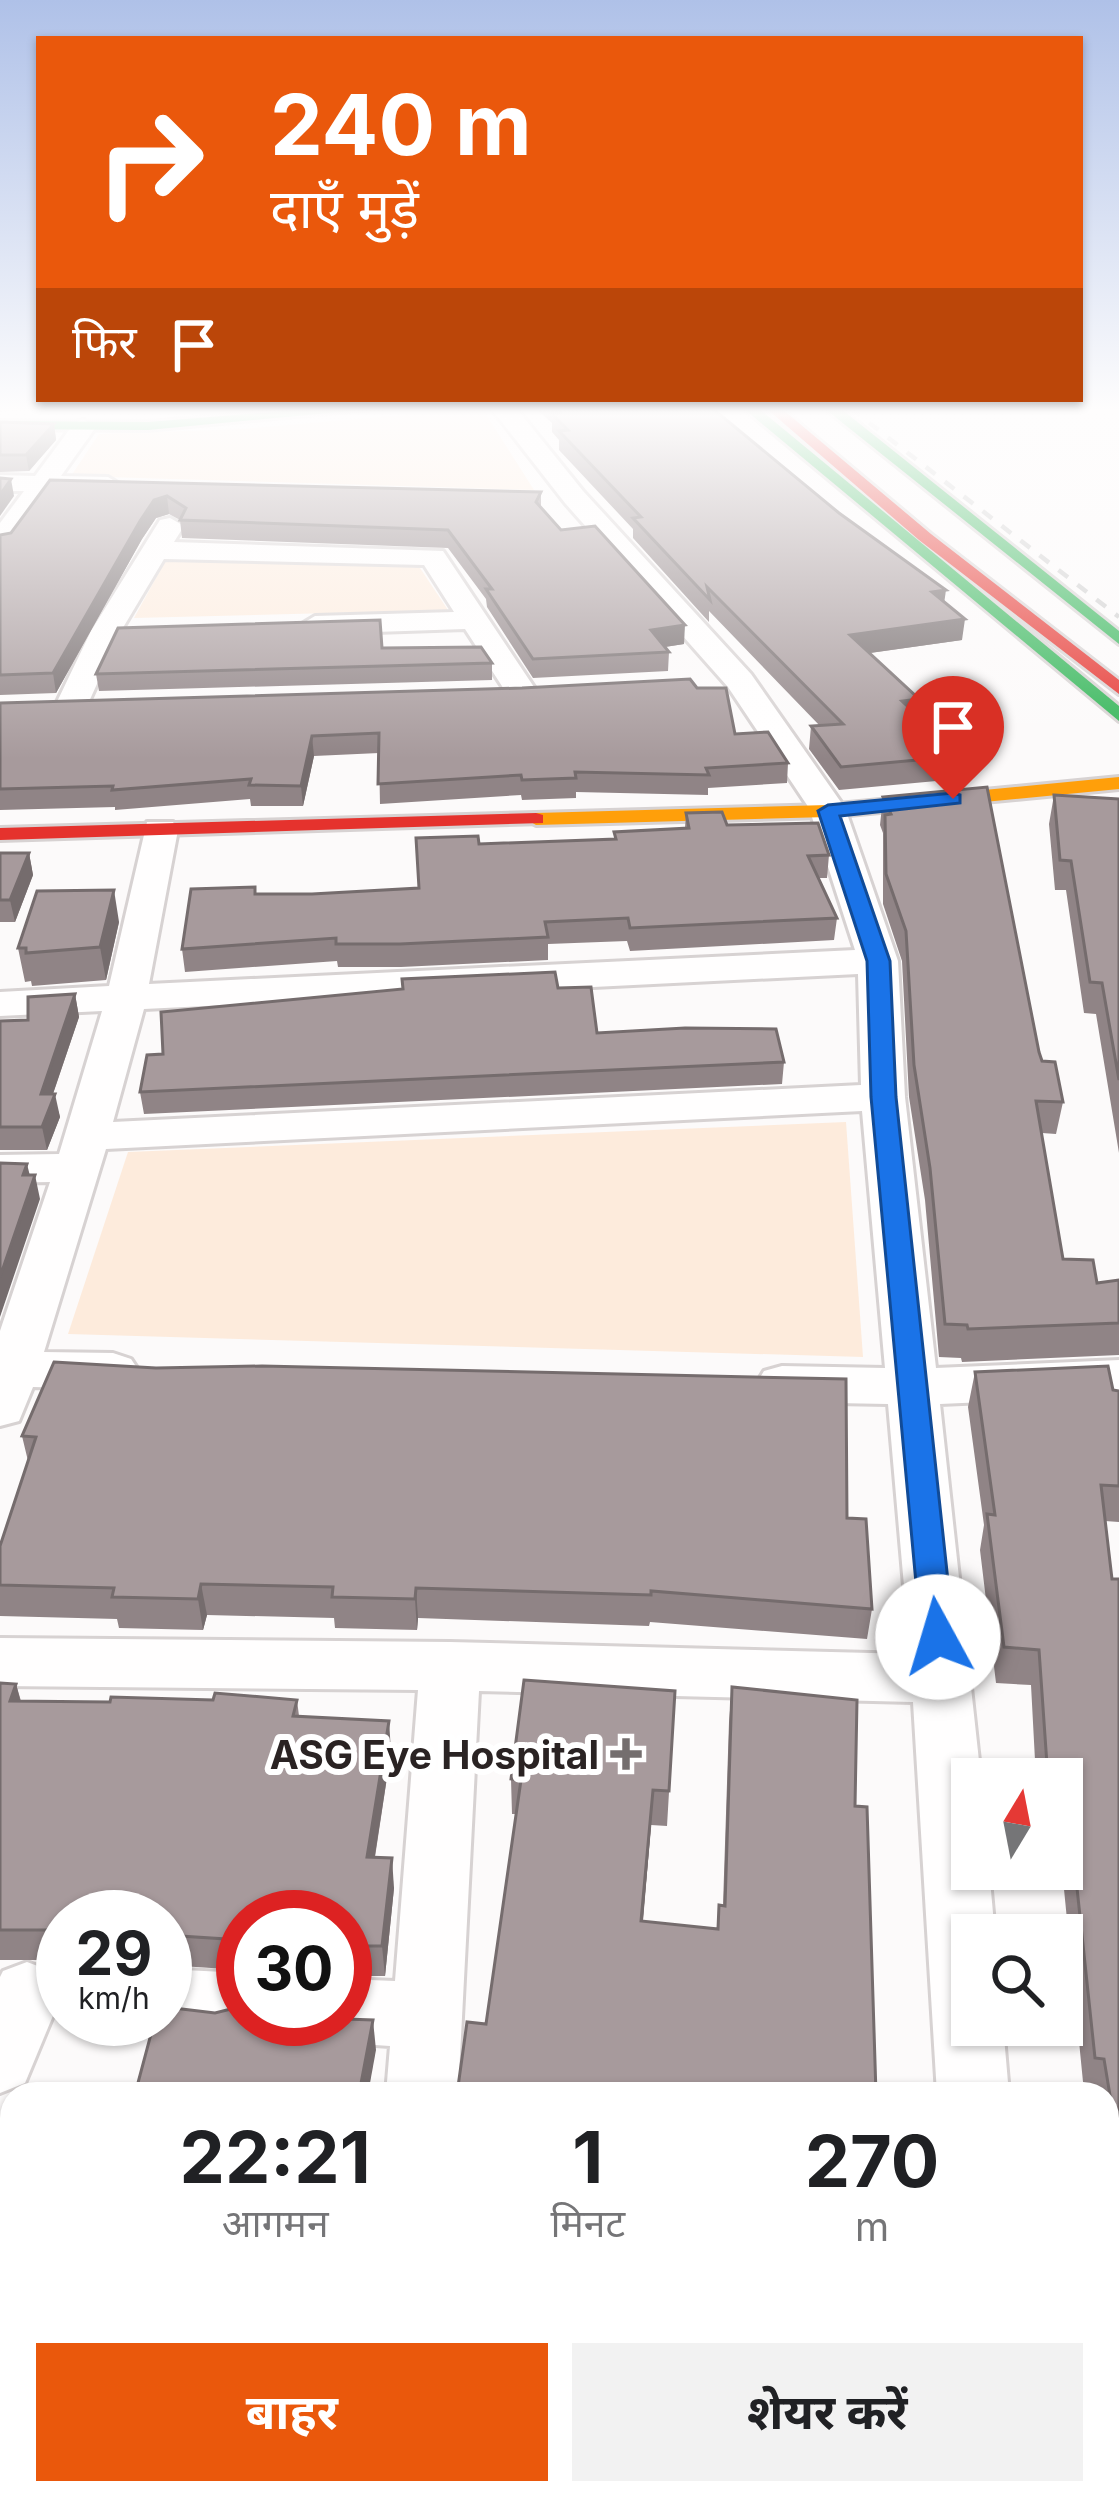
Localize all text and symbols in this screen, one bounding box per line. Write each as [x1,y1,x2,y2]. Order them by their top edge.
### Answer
text: 240 m [270,74,532,175]
icon: right [72,84,228,240]
text: दाएँ मुड़ें [270,176,419,241]
icon: arrive [161,312,227,378]
text: फिर [72,314,137,369]
pin [902,676,1004,799]
icon: arrive [920,694,986,760]
position arrow [875,1574,1001,1700]
place label: ASG Eye Hospital [270,1731,599,1778]
marker: ASG Eye Hospital [610,1738,642,1770]
north arrow [951,1758,1083,1890]
map controls [951,1758,1083,2046]
speed limit sign: 30 [216,1890,372,2046]
button: search [951,1914,1083,2046]
text: 29 [76,1917,152,1989]
text: km/h [78,1980,150,2016]
text: 22:21 [180,2113,371,2200]
text: 1 [572,2113,603,2200]
text: 270 [805,2117,939,2204]
text: आगमन [222,2199,329,2246]
text: मिनट [550,2199,625,2246]
text: m [855,2203,889,2250]
button: बाहर [36,2343,548,2481]
button: शेयर करें [572,2343,1083,2481]

